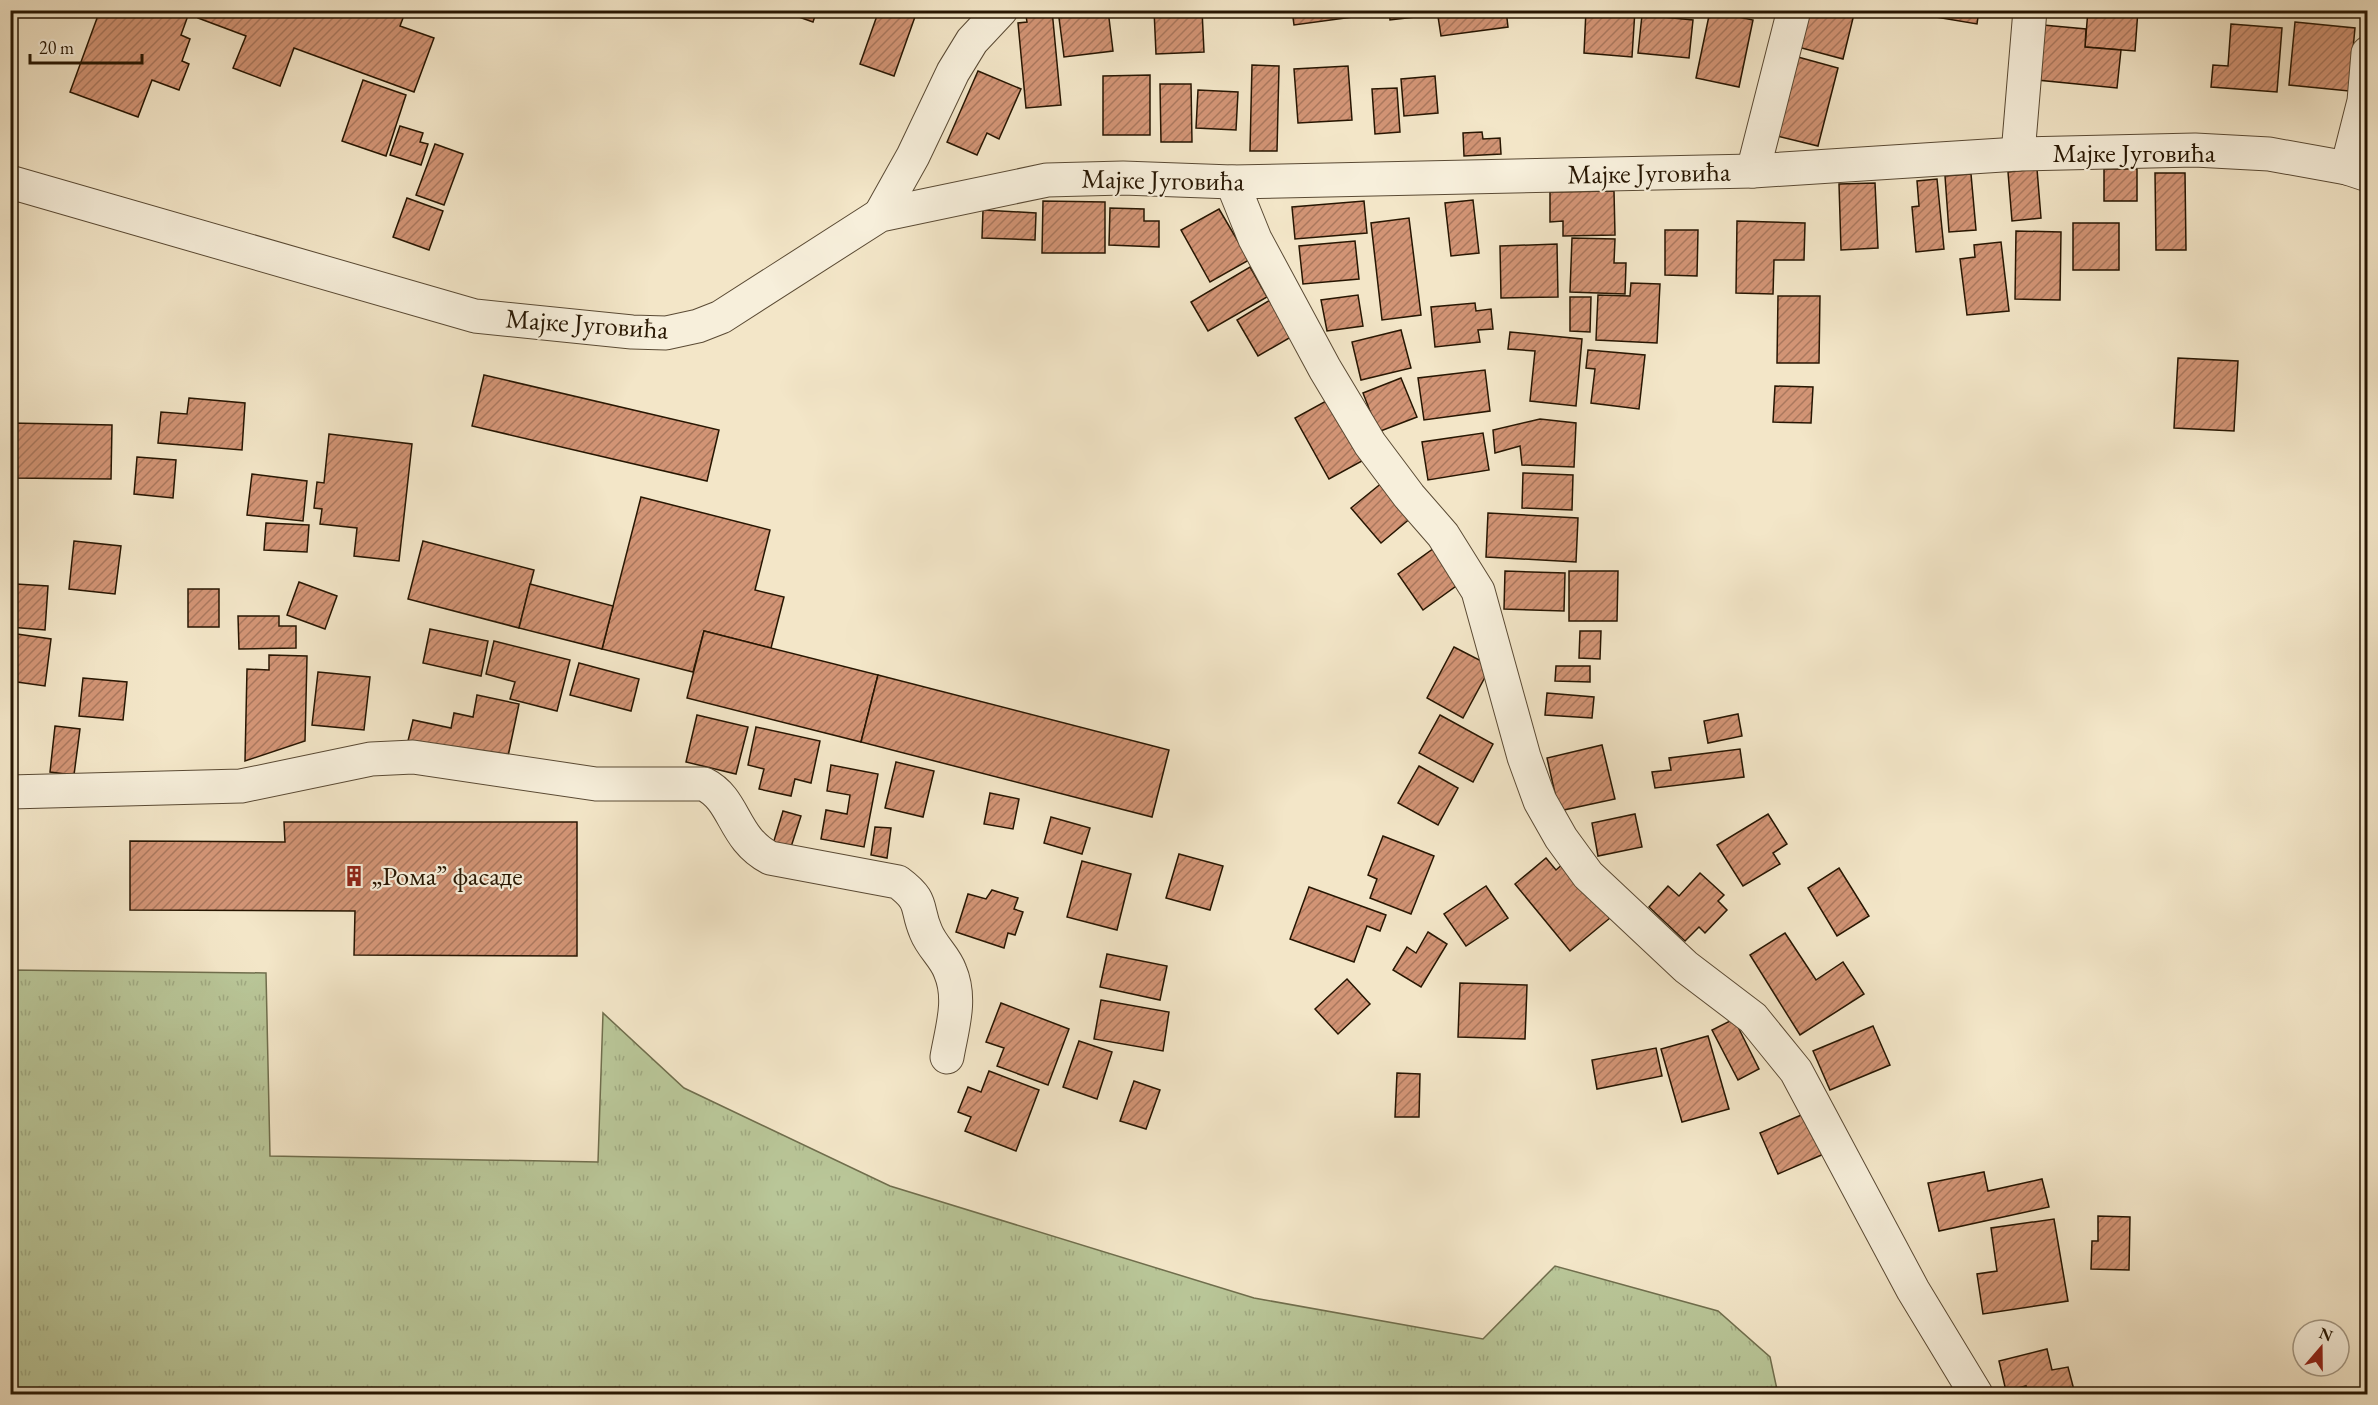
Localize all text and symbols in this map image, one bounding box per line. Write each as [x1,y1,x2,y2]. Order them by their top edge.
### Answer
scale bar [30,27,142,65]
text: 20 m [39,36,74,59]
street label: Мајке Југовића [2052,135,2216,170]
street label: Мајке Југовића [1567,154,1731,191]
street label: Мајке Југовића [1081,161,1245,198]
street label: Мајке Југовића [504,300,670,347]
place label: „Рома” фасаде [371,858,523,893]
building icon: „Рома” фасаде [342,864,366,888]
north arrow [2291,1318,2351,1378]
text: N [2316,1322,2336,1346]

